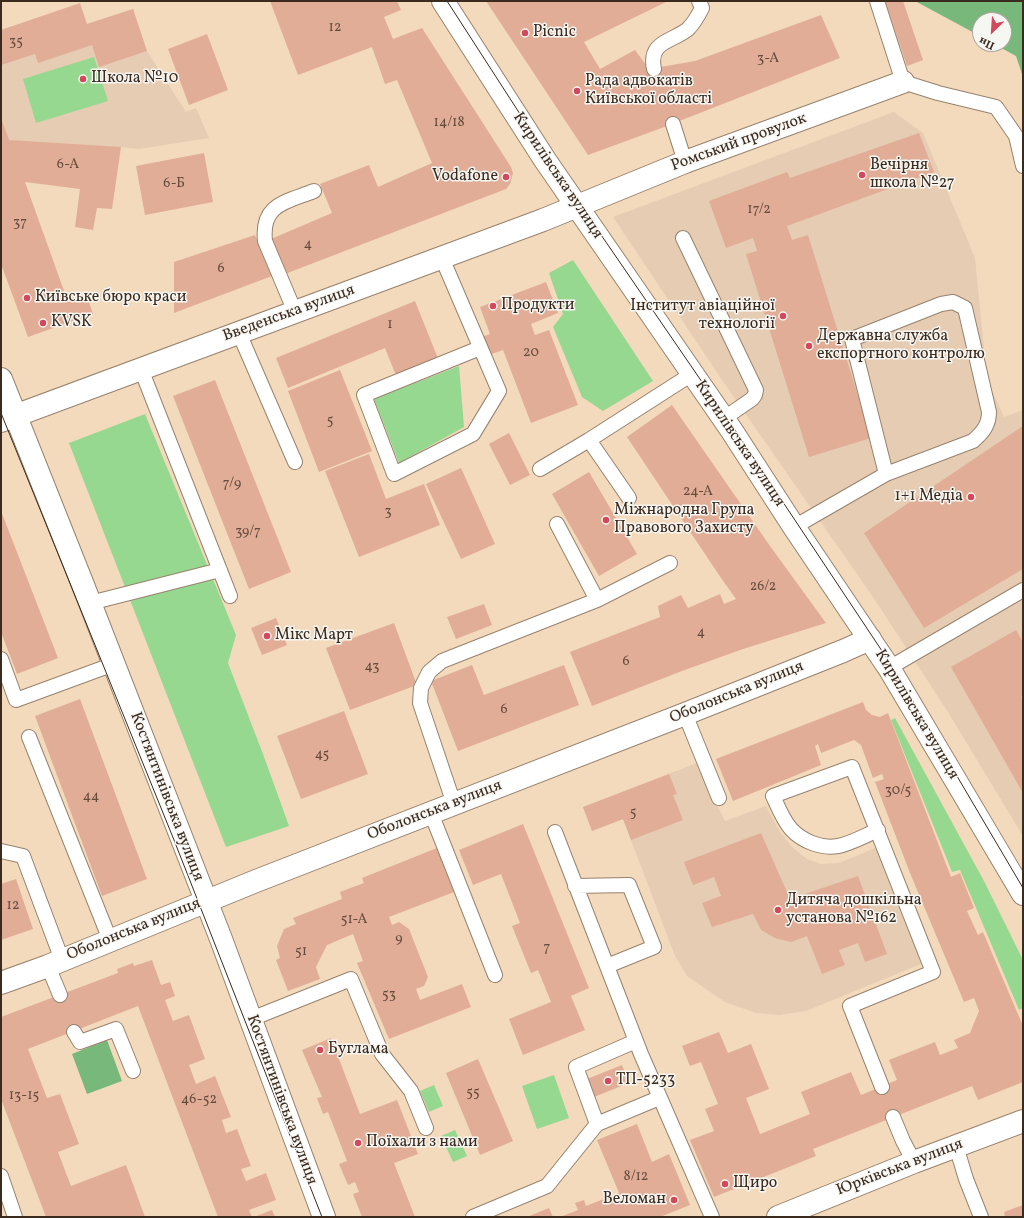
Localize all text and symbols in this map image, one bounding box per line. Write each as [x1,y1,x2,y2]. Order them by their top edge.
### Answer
north arrow [972,12,1012,52]
house number: 12 [329,20,341,36]
place label: Picnic [533,23,576,43]
marker: Picnic [520,28,530,38]
text: Пн [977,32,997,53]
house number: 35 [9,34,23,50]
house number: 3-А [757,51,779,67]
place label: Школа №10 [91,69,178,89]
place label: Рада адвокатів Київської області [585,72,712,110]
marker: Школа №10 [78,74,88,84]
marker: Рада адвокатів Київської області [572,86,582,96]
street label: Кирилівська вулиця [508,109,606,243]
street label: Ромський провулок [669,110,809,176]
house number: 14/18 [433,115,465,131]
place label: Вечірня школа №27 [870,156,955,194]
house number: 6-А [57,157,79,173]
place label: Vodafone [432,167,498,187]
marker: Вечірня школа №27 [857,170,867,180]
marker: Vodafone [501,172,511,182]
house number: 6-Б [163,176,185,192]
house number: 17/2 [747,202,771,218]
house number: 37 [13,215,27,231]
house number: 4 [304,237,312,253]
house number: 6 [217,261,225,277]
street label: Введенська вулиця [220,281,358,347]
place label: Київське бюро краси [35,288,187,308]
marker: Київське бюро краси [22,293,32,303]
place label: Продукти [501,296,574,316]
place label: Інститут авіаційної технології [630,297,775,335]
marker: Продукти [488,301,498,311]
marker: Інститут авіаційної технології [778,311,788,321]
place label: KVSK [51,313,92,333]
house number: 1 [387,317,393,333]
marker: KVSK [38,318,48,328]
place label: Державна служба експортного контролю [817,327,985,365]
marker: Державна служба експортного контролю [804,341,814,351]
house number: 20 [523,345,539,361]
street label: Кирилівська вулиця [690,377,788,511]
house number: 5 [327,413,333,429]
house number: 7/9 [223,476,241,492]
house number: 24-А [683,484,713,500]
place label: 1+1 Медіа [895,487,963,507]
marker: 1+1 Медіа [966,492,976,502]
place label: Міжнародна Група Правового Захисту [614,501,755,539]
house number: 3 [384,504,392,520]
marker: Міжнародна Група Правового Захисту [601,515,611,525]
house number: 39/7 [235,524,261,540]
house number: 26/2 [750,579,776,595]
house number: 4 [697,625,705,641]
place label: Мікс Март [275,626,353,646]
marker: Мікс Март [262,631,272,641]
street label: Кирилівська вулиця [870,647,962,783]
house number: 6 [622,654,630,670]
street label: Оболонська вулиця [667,657,807,729]
house number: 43 [365,659,379,675]
house number: 6 [500,702,508,718]
street label: Костянтинівська вулиця [125,710,207,884]
house number: 45 [315,747,329,763]
street label: Оболонська вулиця [365,776,505,846]
house number: 30/5 [885,783,911,799]
house number: 44 [83,789,99,805]
house number: 5 [630,805,636,821]
place label: Дитяча дошкільна установа №162 [786,891,922,929]
street label: Оболонська вулиця [64,894,204,966]
house number: 12 [7,898,19,914]
marker: Дитяча дошкільна установа №162 [773,905,783,915]
house number: 51-А [341,912,367,928]
house number: 9 [395,931,403,947]
house number: 7 [544,940,550,956]
house number: 51 [295,944,307,960]
house number: 53 [382,987,396,1003]
street label: Костянтинівська вулиця [241,1012,321,1188]
place label: Буглама [328,1040,389,1060]
marker: Буглама [315,1045,325,1055]
place label: ТП-5233 [616,1071,675,1091]
marker: ТП-5233 [603,1076,613,1086]
house number: 55 [466,1085,480,1101]
house number: 13-15 [9,1088,39,1104]
house number: 46-52 [181,1092,217,1108]
place label: Поїхали з нами [366,1133,478,1153]
street label: Юрківська вулиця [834,1135,966,1201]
marker: Поїхали з нами [353,1138,363,1148]
house number: 8/12 [624,1169,648,1185]
place label: Щиро [733,1174,777,1194]
marker: Щиро [720,1179,730,1189]
place label: Веломан [603,1190,666,1210]
marker: Веломан [669,1195,679,1205]

